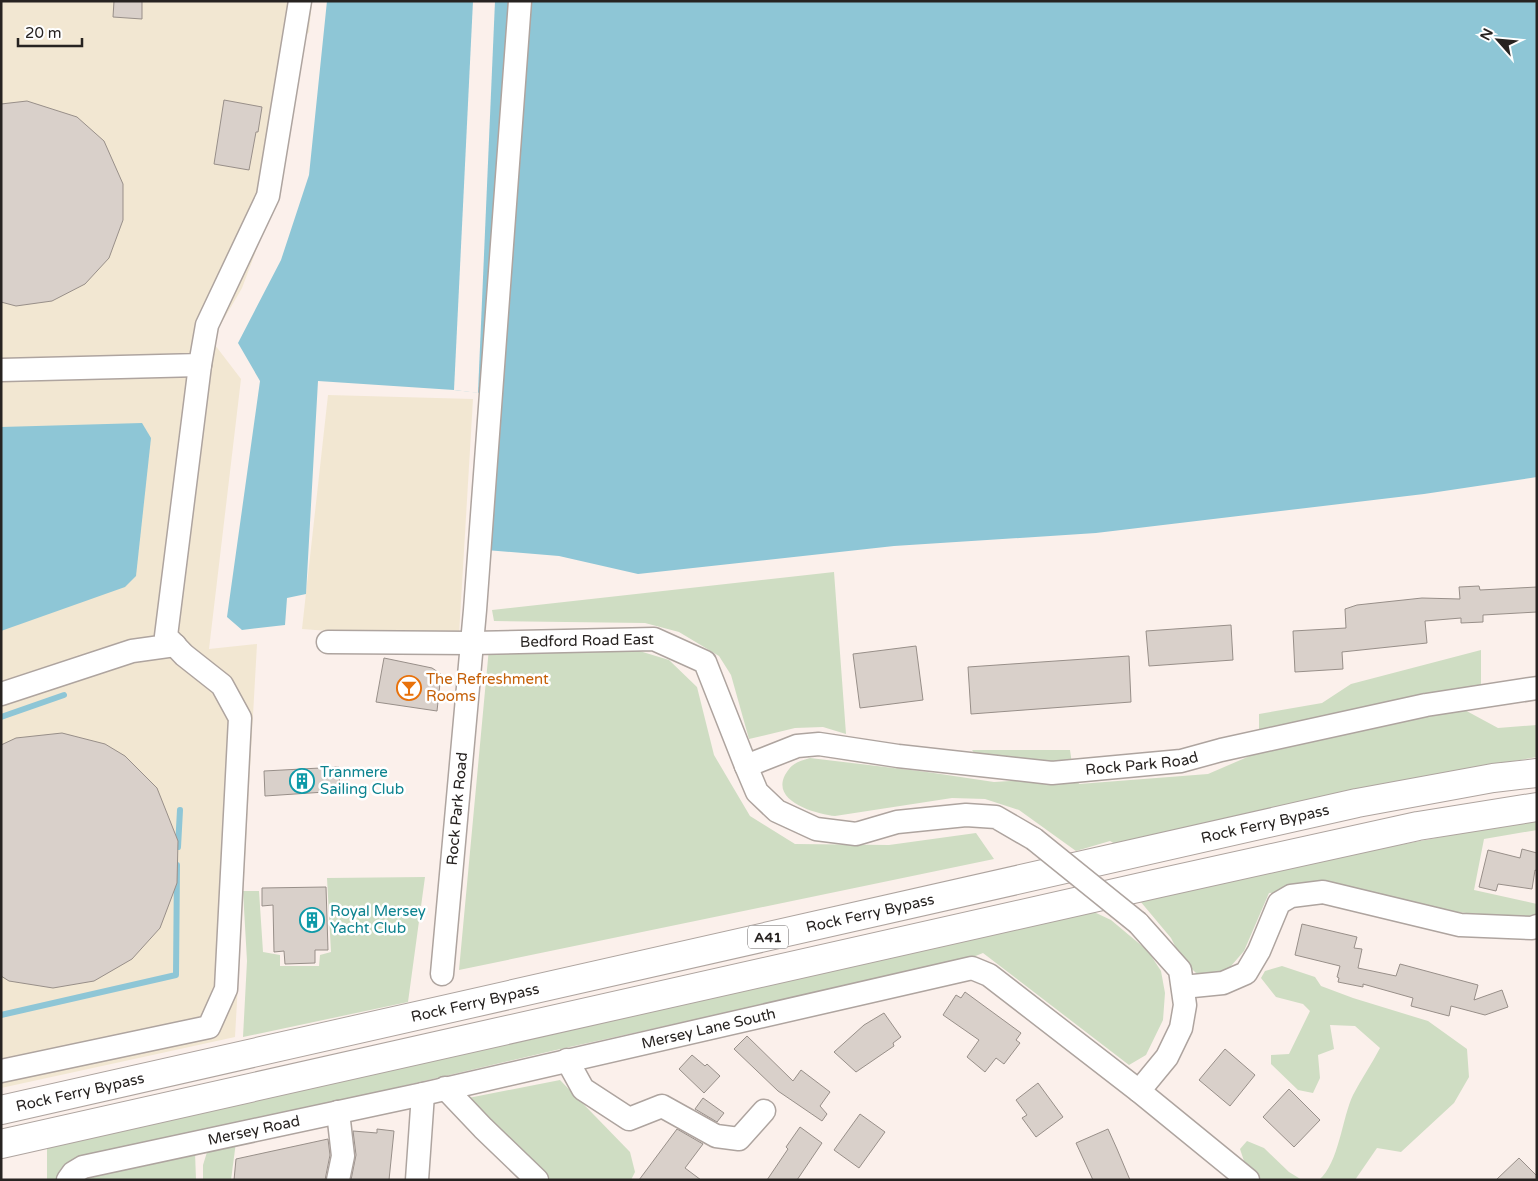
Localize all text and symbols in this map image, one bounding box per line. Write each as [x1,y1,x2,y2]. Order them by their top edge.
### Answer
scale bar [18,15,81,47]
north arrow [1473,15,1523,65]
text: 20 m [25,24,62,42]
text: N [1477,25,1497,43]
street label: Bedford Road East [520,630,654,651]
place label: The Refreshment Rooms [426,670,549,705]
bar icon: The Refreshment Rooms [396,675,422,701]
street label: Rock Park Road [1085,748,1200,779]
street label: Rock Park Road [443,751,471,866]
place label: Tranmere Sailing Club [320,763,404,798]
building icon: Tranmere Sailing Club [289,768,315,794]
street label: Rock Ferry Bypass [1199,801,1331,847]
street label: Rock Ferry Bypass [804,890,936,936]
place label: Royal Mersey Yacht Club [330,902,426,937]
building icon: Royal Mersey Yacht Club [299,907,325,933]
road number: A41 [748,926,788,949]
street label: Rock Ferry Bypass [409,979,541,1026]
street label: Mersey Lane South [640,1004,777,1053]
street label: Rock Ferry Bypass [14,1069,146,1115]
street label: Mersey Road [206,1112,302,1149]

